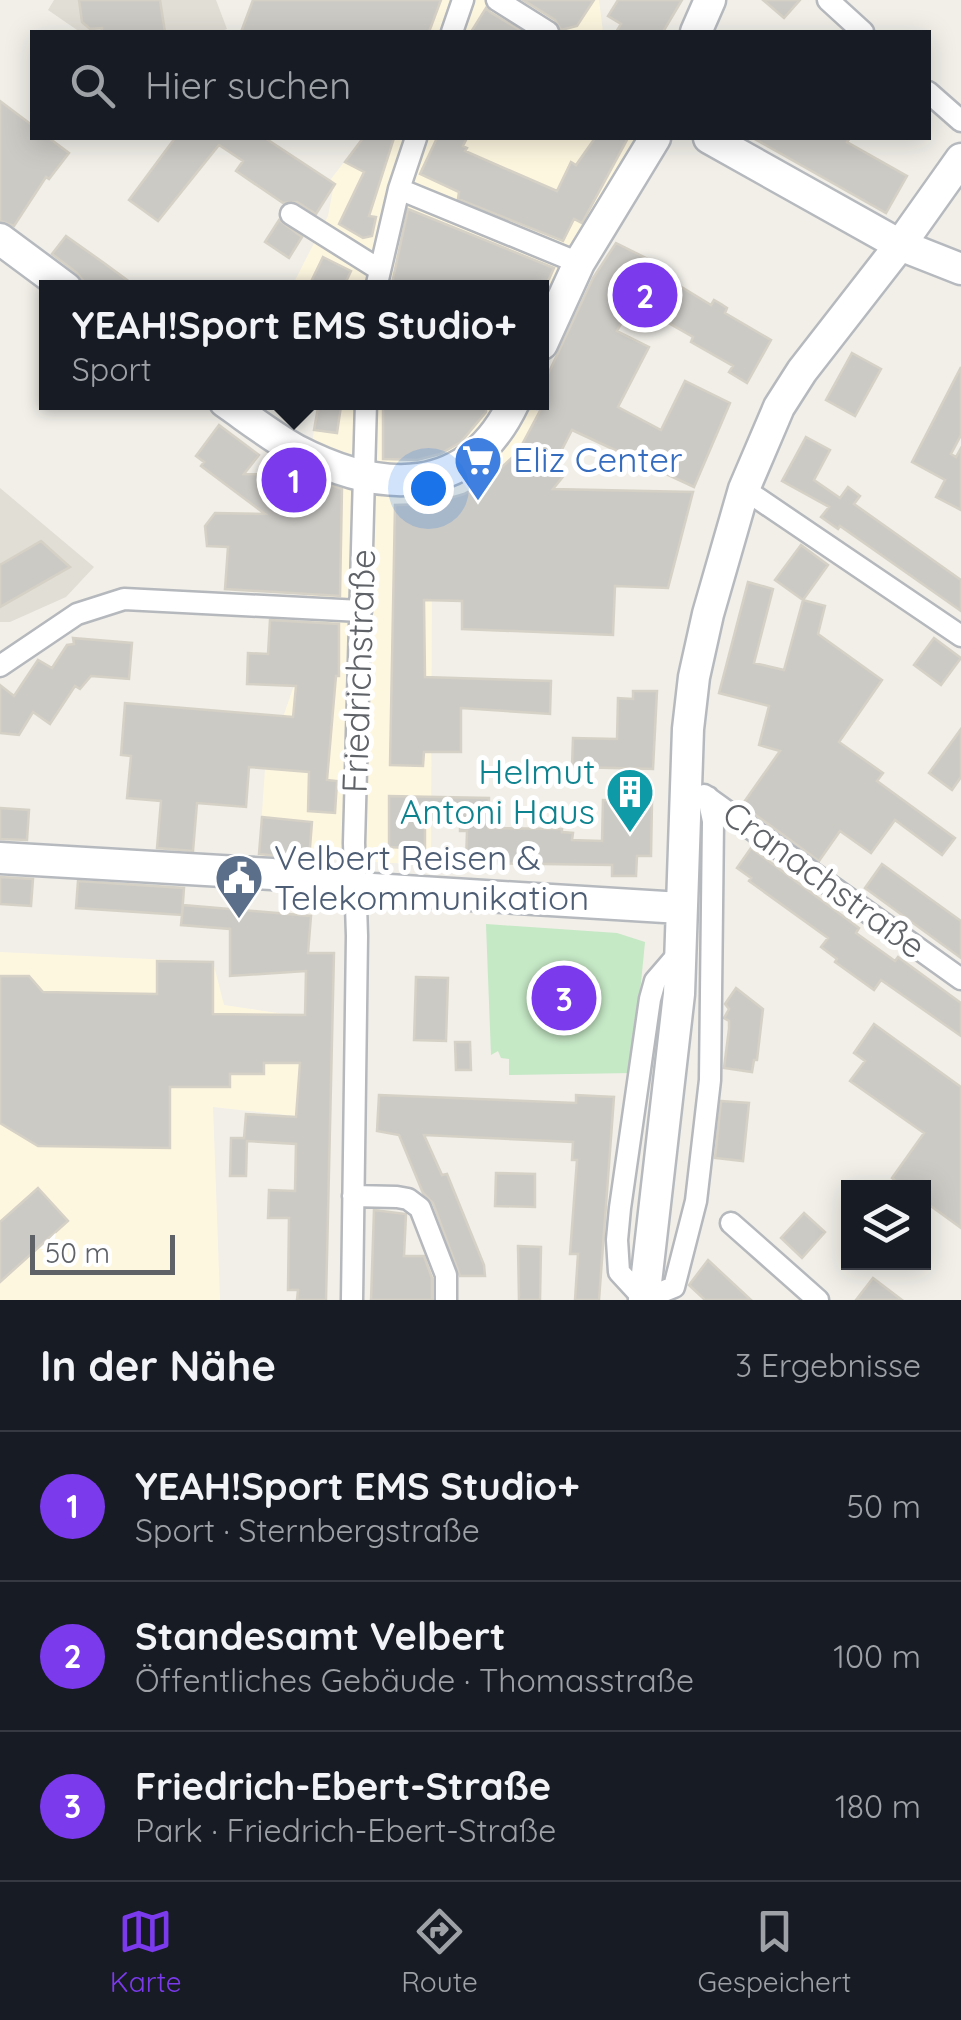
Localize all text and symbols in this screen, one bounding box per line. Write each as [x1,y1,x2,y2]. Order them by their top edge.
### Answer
search box [30,30,931,140]
icon: search [65,58,120,113]
text: Hier suchen [145,61,351,109]
pin: 2 [612,258,678,332]
popup [39,280,549,410]
text: YEAH!Sport EMS Studio+ [72,301,516,349]
text: Sport [72,349,152,389]
supermarket icon: Eliz Center [452,434,504,502]
place label: Eliz Center [513,437,683,481]
pin: 1 [262,442,326,518]
your location [403,463,454,514]
street label: Friedrichstraße [332,548,384,794]
place label: Helmut Antoni Haus [400,749,595,833]
building icon: Helmut Antoni Haus [604,766,656,834]
street label: Cranachstraße [715,791,935,968]
place label: Velbert Reisen & Telekommunikation [274,835,589,919]
public building icon: Velbert Reisen & Telekommunikation [213,852,265,920]
pin: 3 [532,960,596,1036]
map controls [841,1180,931,1270]
button: layers [841,1180,931,1270]
scale bar [30,1230,175,1274]
text: 50 m [45,1235,110,1270]
text: In der Nähe [40,1339,276,1392]
text: 3 Ergebnisse [735,1345,921,1385]
text: YEAH!Sport EMS Studio+ [135,1462,579,1510]
text: 1 [66,1486,79,1526]
text: 50 m [847,1486,921,1526]
text: Sport · Sternbergstraße [135,1510,480,1550]
text: Standesamt Velbert [135,1612,506,1660]
text: 2 [63,1636,82,1676]
text: 100 m [833,1636,921,1676]
text: Öffentliches Gebäude · Thomasstraße [135,1660,694,1700]
text: Friedrich-Ebert-Straße [135,1762,551,1810]
text: 3 [64,1786,81,1826]
text: 180 m [835,1786,921,1826]
text: Park · Friedrich-Ebert-Straße [135,1810,556,1850]
tab: Karte [110,1904,182,1999]
tab: Route [401,1904,478,1999]
tab: Gespeichert [697,1904,851,1999]

